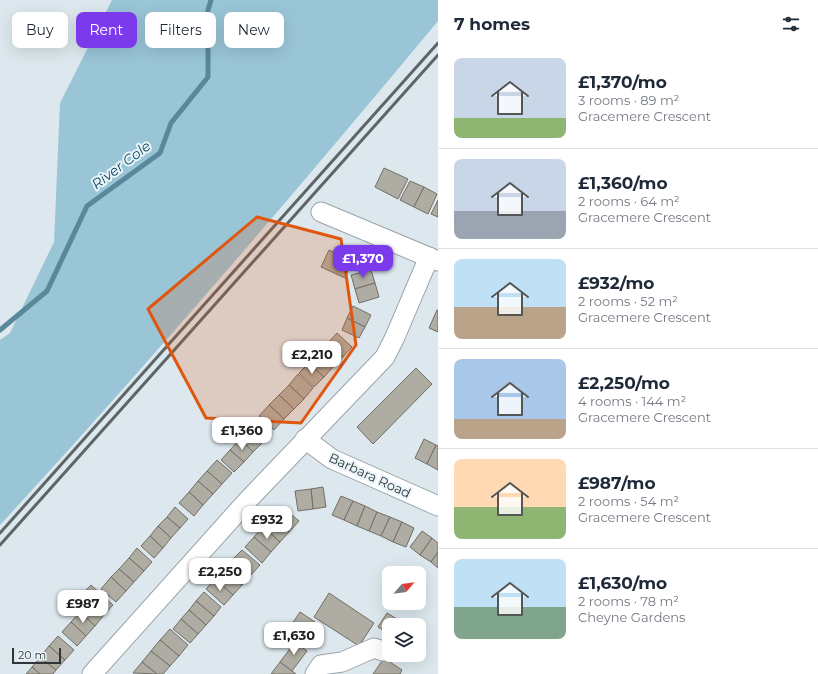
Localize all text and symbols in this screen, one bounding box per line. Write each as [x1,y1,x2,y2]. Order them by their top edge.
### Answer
chip: Buy [12,12,68,48]
chip: Rent [76,12,137,48]
chip: Filters [145,12,216,48]
chip: New [224,12,284,48]
icon: filters [780,13,802,35]
text: 7 homes [454,14,530,34]
text: £1,370/mo [578,72,667,92]
icon: home [486,74,534,122]
text: 3 rooms · 89 m² [578,92,679,108]
text: Gracemere Crescent [578,108,711,124]
water label: River Cole [88,137,154,193]
text: £1,360/mo [578,173,668,193]
icon: home [486,175,534,223]
text: 2 rooms · 64 m² [578,193,680,209]
text: Gracemere Crescent [578,209,711,225]
pin: £1,370 [330,245,396,279]
text: £1,370 [342,250,384,266]
text: £932/mo [578,273,654,293]
icon: home [486,275,534,323]
text: 2 rooms · 52 m² [578,293,678,309]
text: Gracemere Crescent [578,309,711,325]
pin: £2,210 [279,341,345,375]
text: £2,210 [291,346,333,362]
text: £2,250/mo [578,373,670,393]
icon: home [486,375,534,423]
text: 4 rooms · 144 m² [578,393,686,409]
text: Gracemere Crescent [578,409,711,425]
pin: £1,360 [209,417,275,451]
text: £1,360 [221,422,263,438]
street label: Barbara Road [326,449,414,501]
text: £987/mo [578,473,656,493]
icon: home [486,475,534,523]
text: 2 rooms · 54 m² [578,493,679,509]
pin: £932 [243,506,291,540]
text: Gracemere Crescent [578,509,711,525]
text: £932 [251,511,283,527]
pin: £2,250 [187,558,253,592]
text: £2,250 [198,563,242,579]
north arrow [382,566,426,610]
map controls [382,566,426,662]
text: £1,630/mo [578,573,667,593]
icon: home [486,575,534,623]
pin: £987 [59,590,107,624]
text: 2 rooms · 78 m² [578,593,679,609]
text: £987 [66,595,100,611]
text: Cheyne Gardens [578,609,685,625]
button: layers [382,618,426,662]
pin: £1,630 [261,622,327,656]
text: £1,630 [273,627,315,643]
scale bar [12,646,61,665]
text: 20 m [18,648,46,662]

